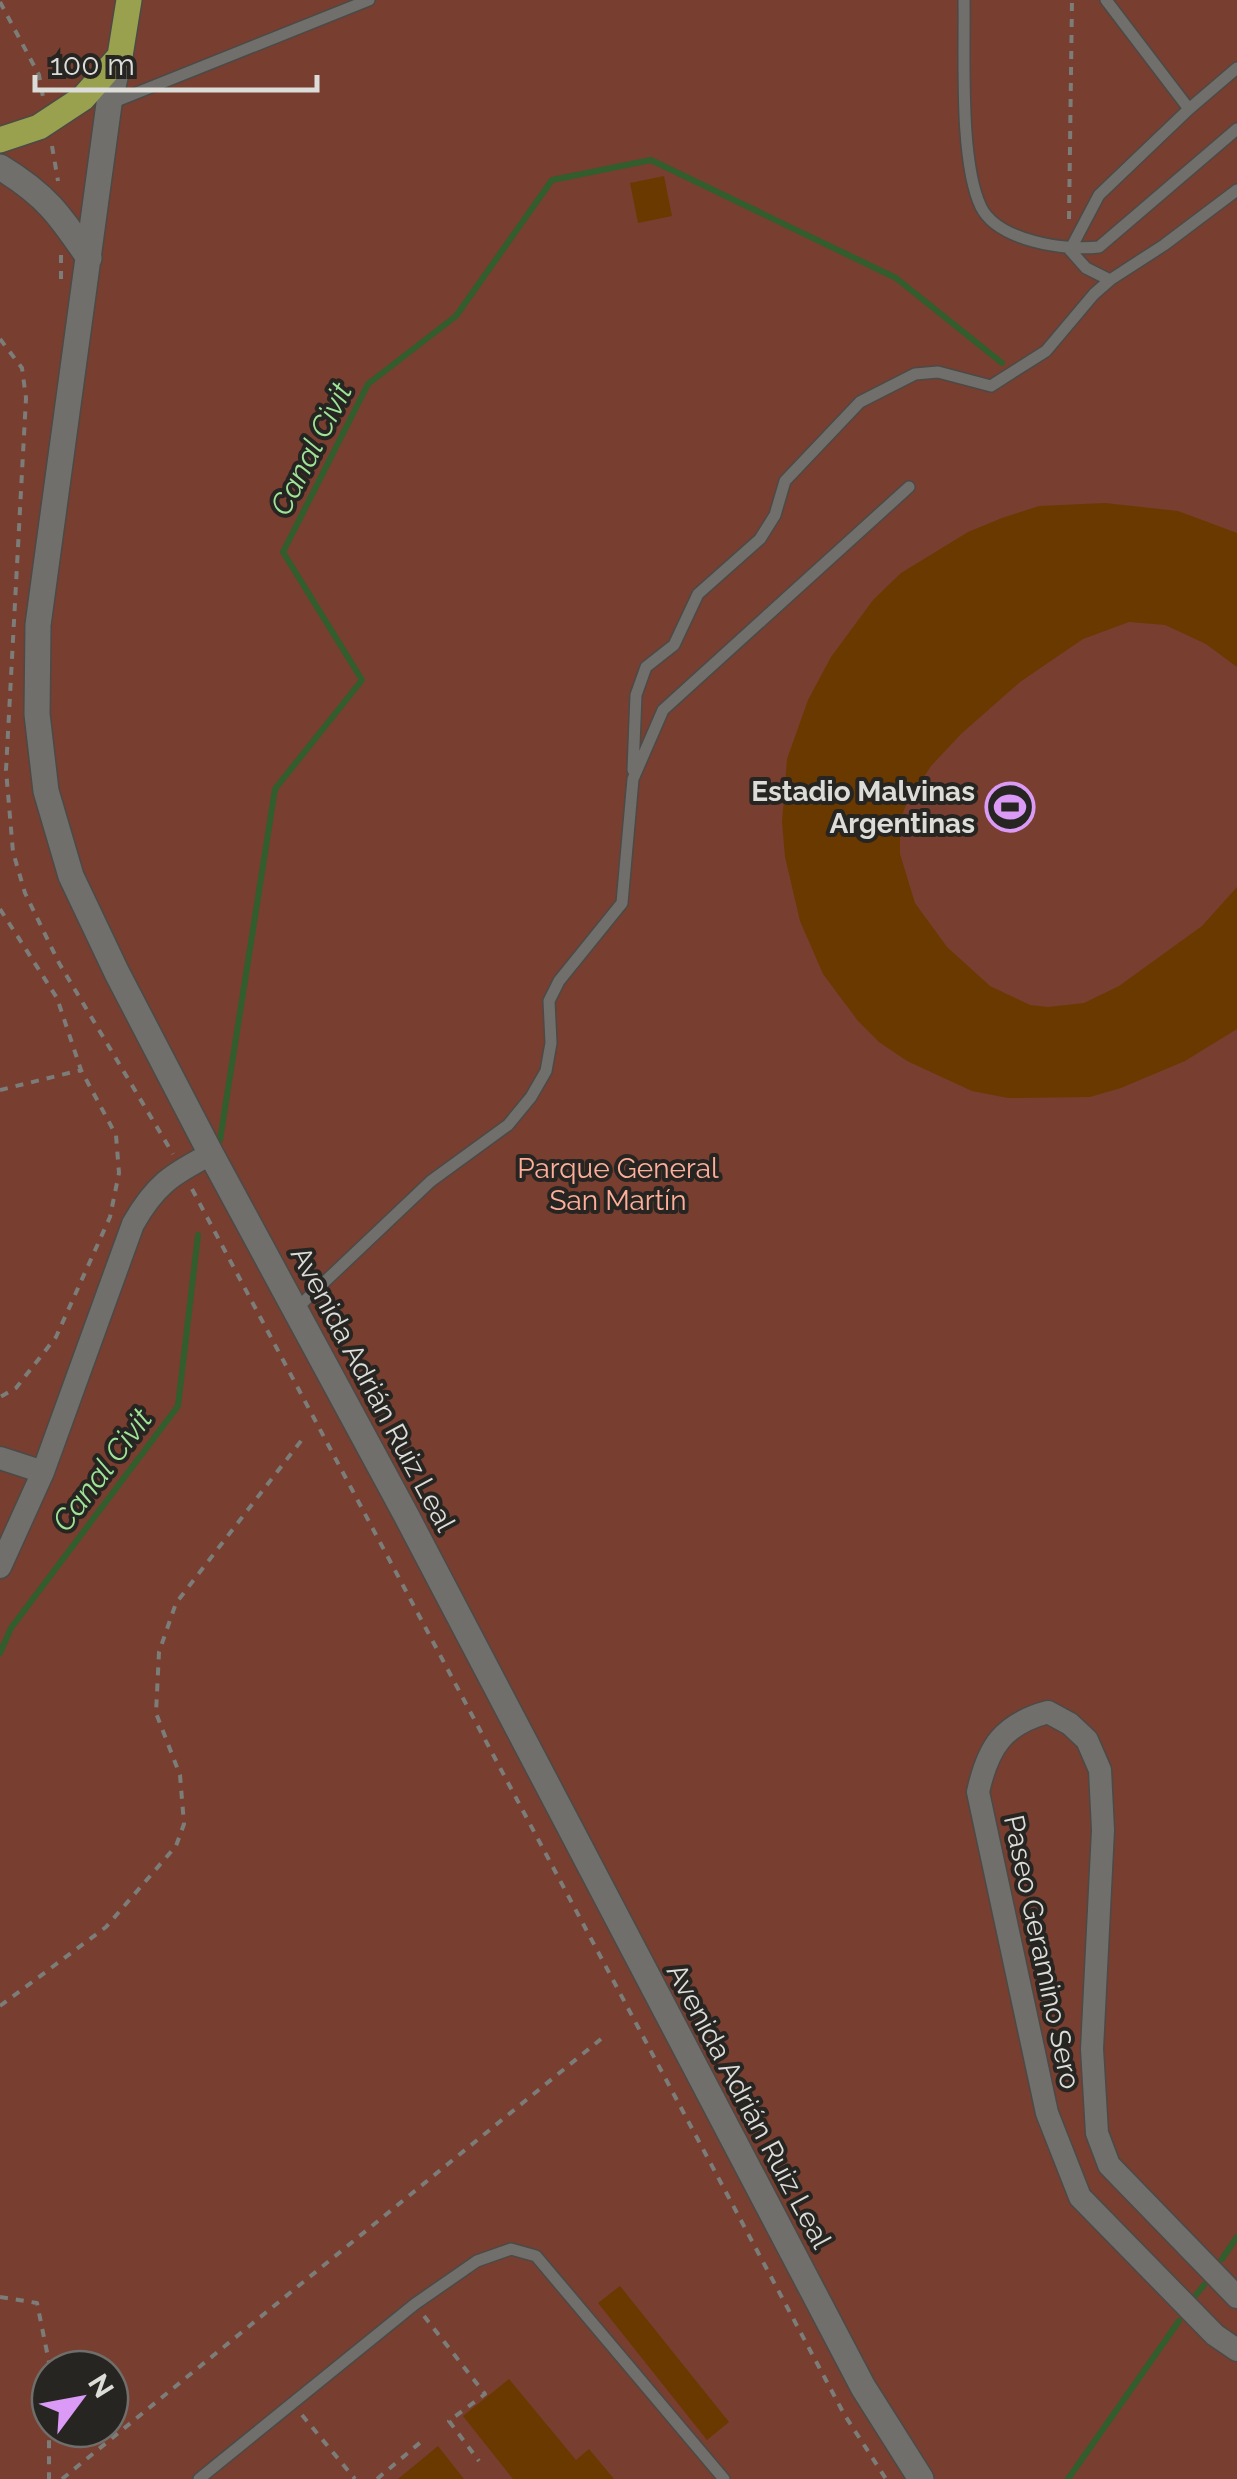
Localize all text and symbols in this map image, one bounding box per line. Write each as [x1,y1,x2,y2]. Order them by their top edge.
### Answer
scale bar [35,30,318,92]
text: 100 m [50,47,135,82]
water label: Canal Civit [263,377,359,521]
place label: Estadio Malvinas Argentinas [751,775,975,840]
sports icon: Estadio Malvinas Argentinas [984,781,1036,833]
park label: Parque General San Martín [517,1152,719,1217]
street label: Avenida Adrián Ruiz Leal [284,1241,462,1537]
water label: Canal Civit [45,1402,159,1538]
street label: Paseo Geramino Sero [997,1812,1087,2092]
street label: Avenida Adrián Ruiz Leal [660,1958,838,2254]
north arrow [30,2349,130,2449]
text: N [81,2368,120,2404]

